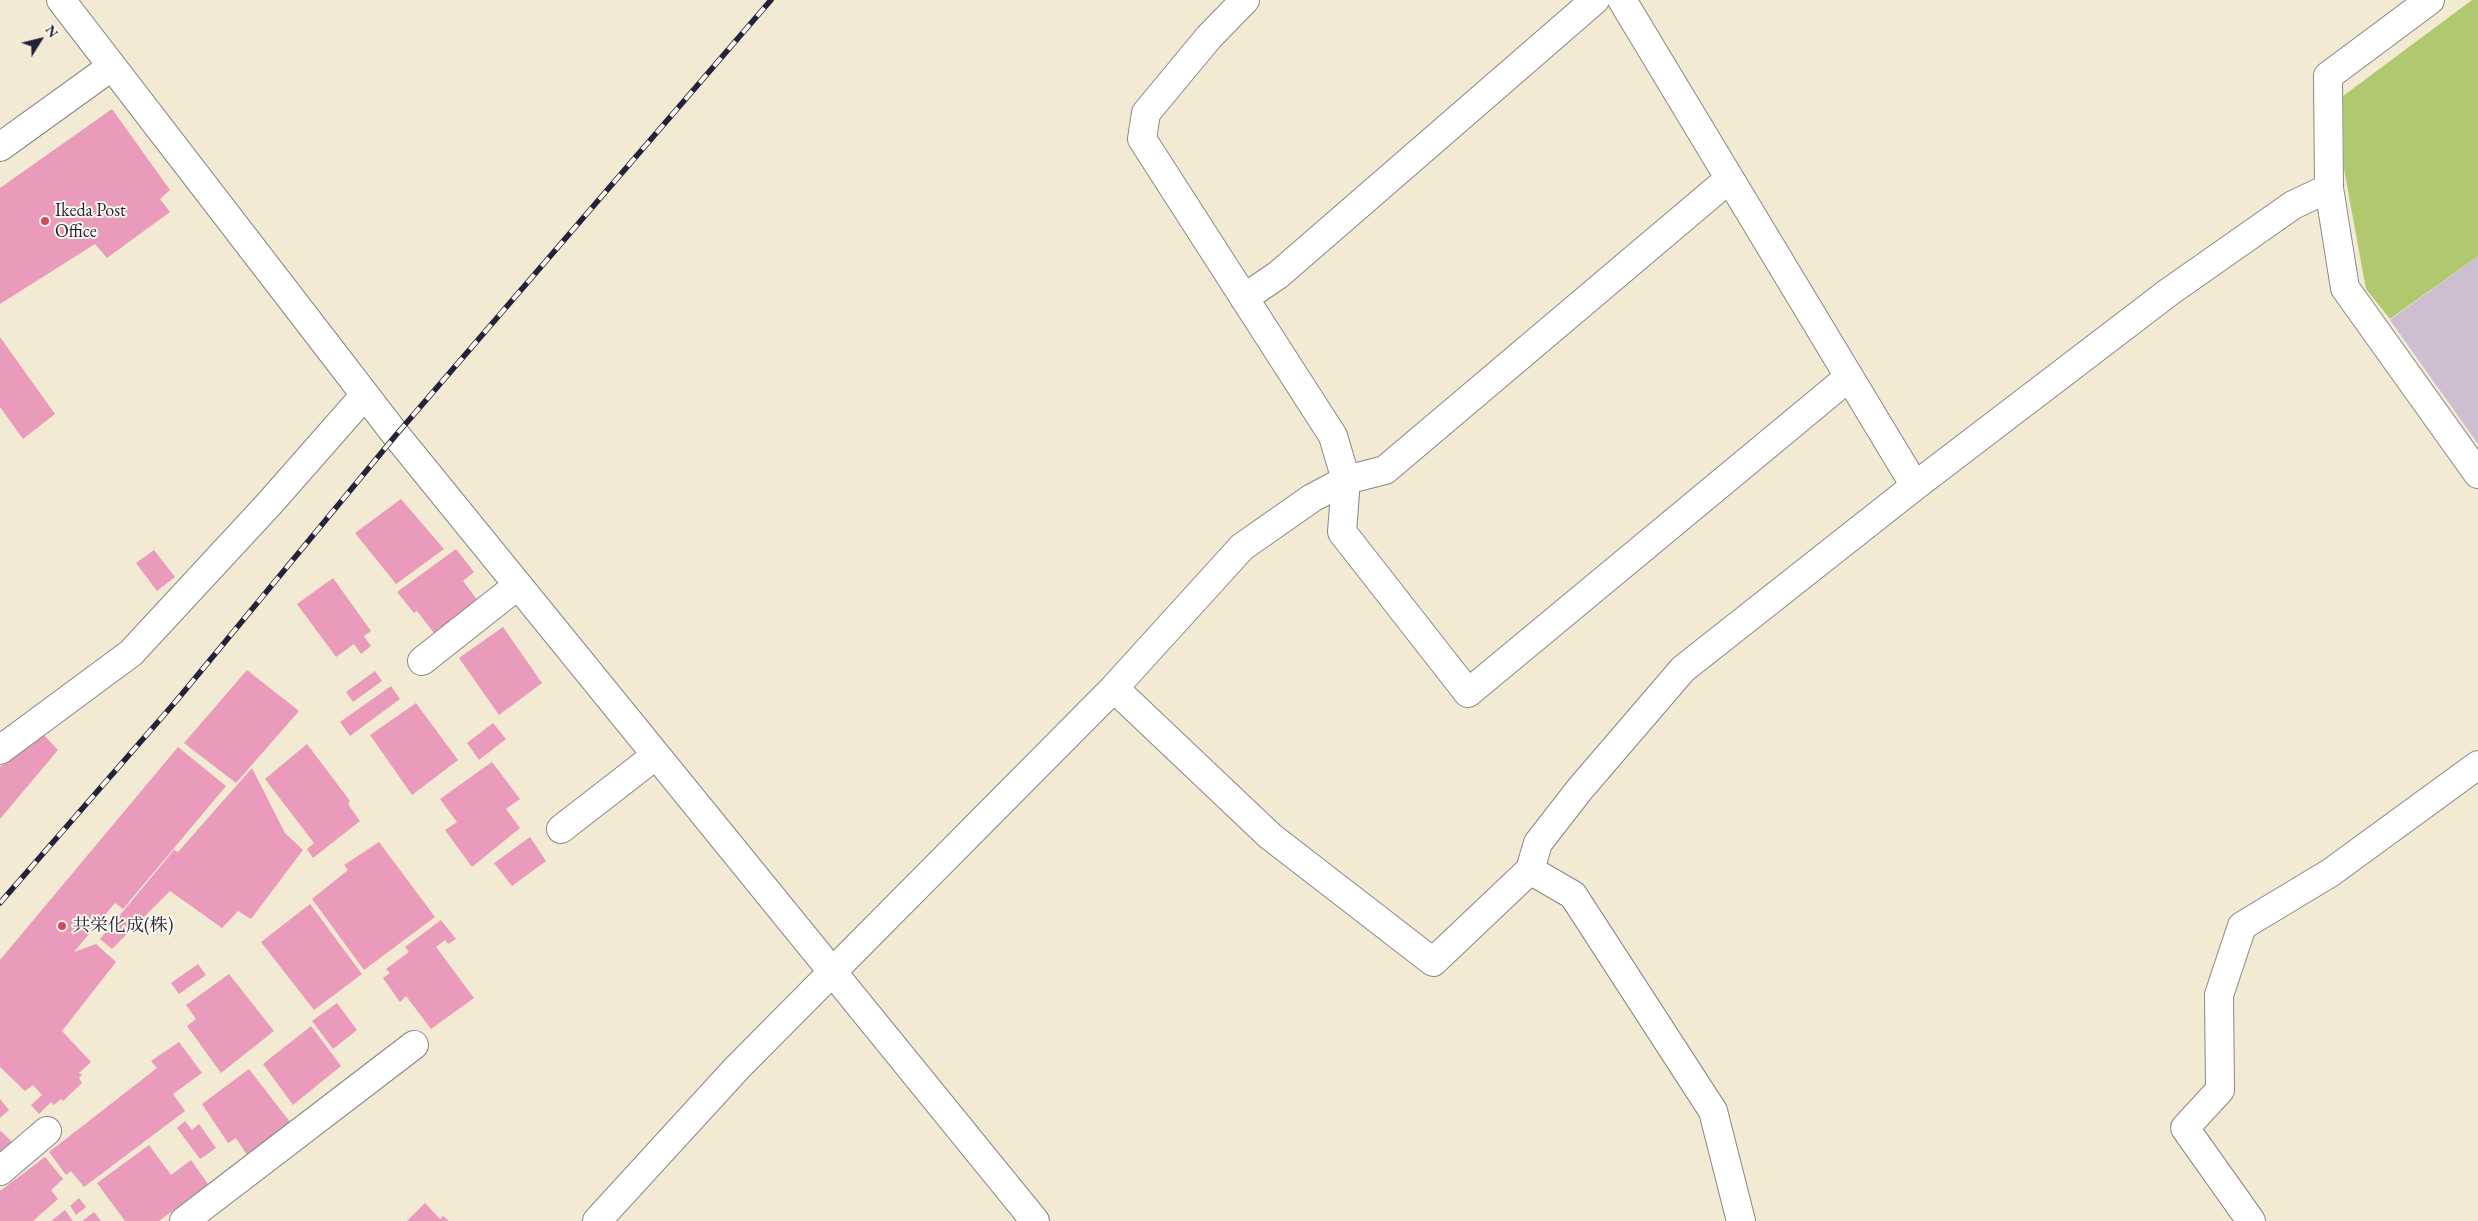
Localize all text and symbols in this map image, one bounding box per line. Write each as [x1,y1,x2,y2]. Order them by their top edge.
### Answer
north arrow [15,15,65,65]
text: N [42,21,63,41]
place label: Ikeda Post Office [55,200,126,242]
marker: Ikeda Post Office [39,215,51,227]
place label: 共栄化成(株) [72,915,173,937]
marker: 共栄化成(株) [56,920,68,932]

